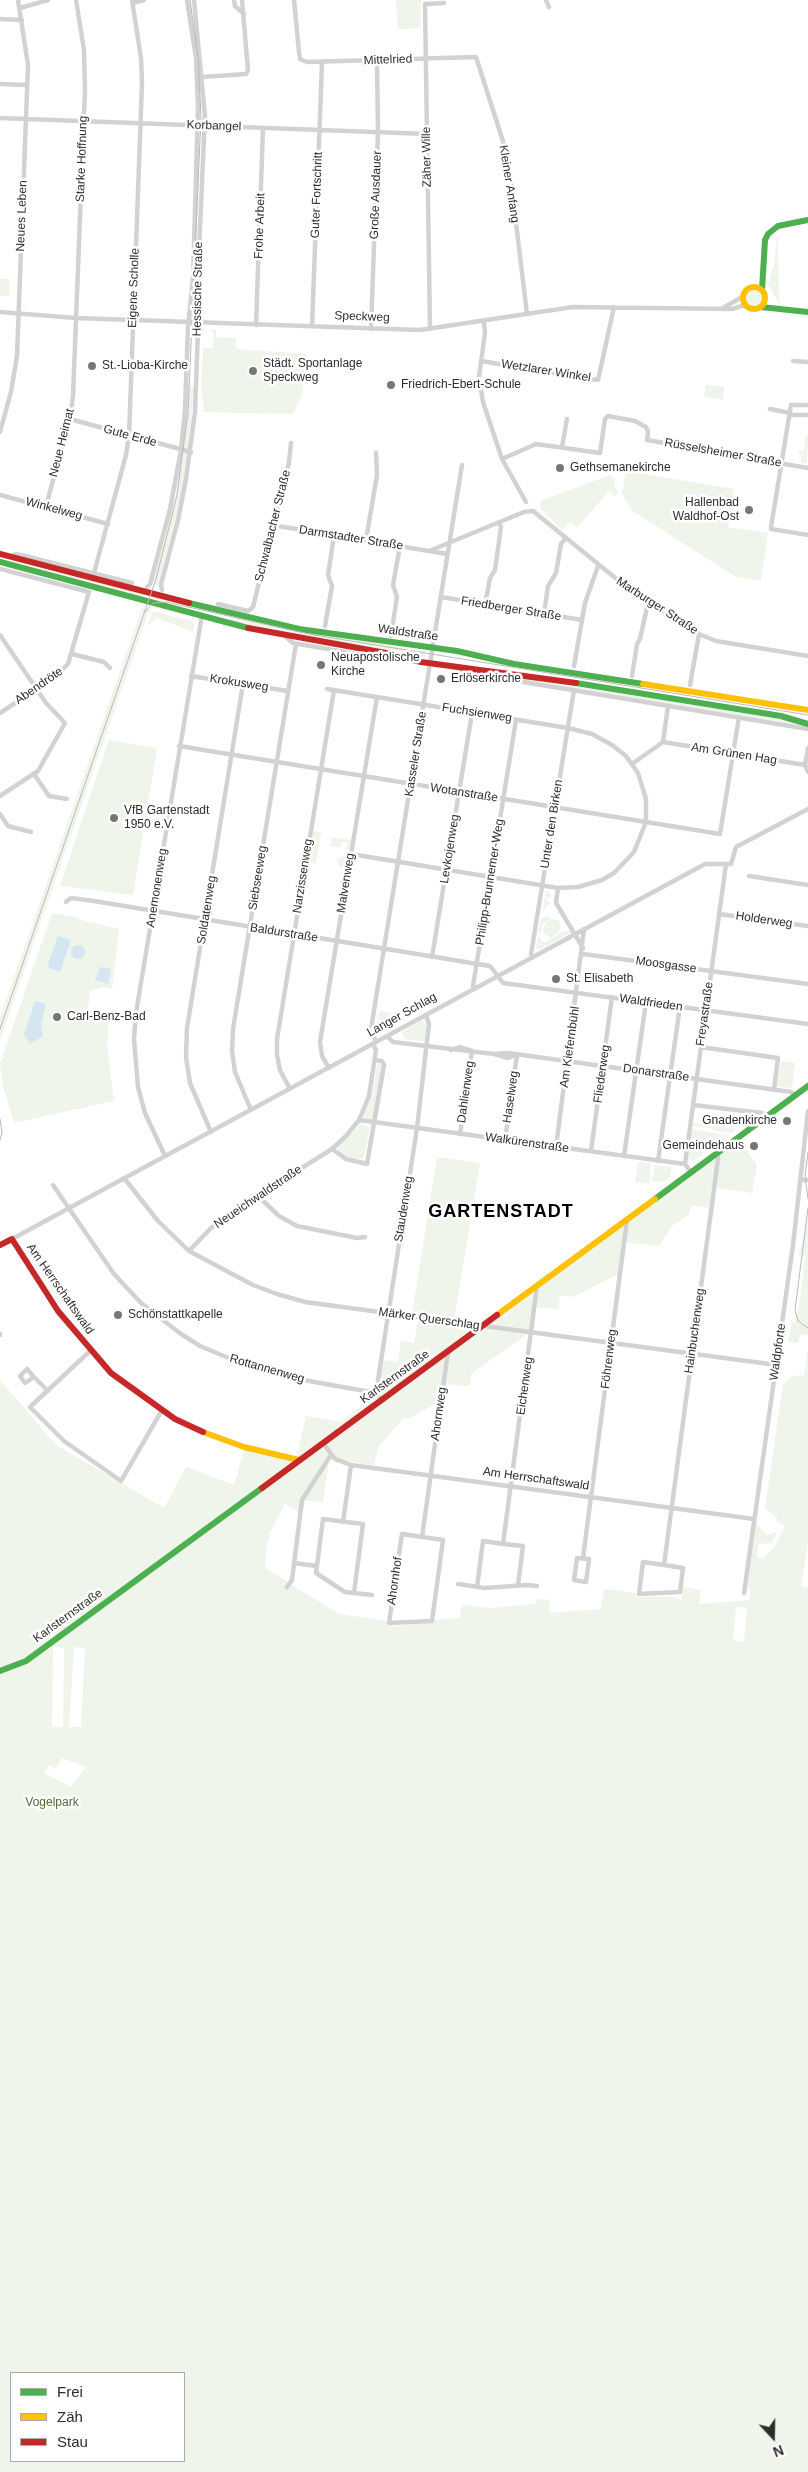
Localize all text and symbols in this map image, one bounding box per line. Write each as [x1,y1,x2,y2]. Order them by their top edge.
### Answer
street label: Mittelried [363,52,413,68]
street label: Starke Hoffnung [73,116,91,202]
street label: Korbangel [186,118,242,134]
street label: Zäher Wille [419,127,435,187]
street label: Kleiner Anfang [496,144,522,224]
street label: Große Ausdauer [367,150,385,240]
street label: Guter Fortschritt [308,151,326,239]
street label: Neues Leben [14,180,30,252]
street label: Frohe Arbeit [252,193,268,259]
street label: Hessische Straße [190,242,206,336]
street label: Eigene Scholle [125,248,143,328]
street label: Speckweg [334,309,390,325]
place label: Städt. Sportanlage Speckweg [263,357,362,385]
street label: Wetzlarer Winkel [500,357,592,385]
place label: St.-Lioba-Kirche [102,359,188,373]
marker: St.-Lioba-Kirche [86,360,98,372]
marker: Städt. Sportanlage Speckweg [247,365,259,377]
place label: Friedrich-Ebert-Schule [401,378,521,392]
marker: Friedrich-Ebert-Schule [385,379,397,391]
street label: Neue Heimat [47,407,77,479]
street label: Gute Erde [102,422,158,450]
street label: Rüsselsheimer Straße [663,436,783,470]
place label: Gethsemanekirche [570,461,671,475]
marker: Gethsemanekirche [554,462,566,474]
street label: Schwalbacher Straße [252,469,294,583]
street label: Winkelweg [24,495,84,523]
place label: Hallenbad Waldhof-Ost [673,496,739,524]
marker: Hallenbad Waldhof-Ost [743,504,755,516]
street label: Darmstadter Straße [298,523,404,553]
street label: Marburger Straße [613,574,701,638]
street label: Friedberger Straße [460,594,562,624]
street label: Waldstraße [377,622,439,644]
place label: Neuapostolische Kirche [331,651,420,679]
marker: Neuapostolische Kirche [315,659,327,671]
street label: Abendröte [12,664,66,708]
street label: Krokusweg [209,671,269,695]
place label: Erlöserkirche [451,672,521,686]
marker: Erlöserkirche [435,673,447,685]
street label: Fuchsienweg [441,700,513,726]
street label: Kasseler Straße [402,710,430,798]
street label: Am Grünen Hag [690,740,778,768]
street label: Unter den Birken [538,778,566,870]
street label: Wotanstraße [429,781,499,805]
place label: VfB Gartenstadt 1950 e.V. [124,804,209,832]
marker: VfB Gartenstadt 1950 e.V. [108,812,120,824]
street label: Levkojenweg [437,813,463,885]
street label: Philipp-Brunnemer-Weg [473,818,507,946]
street label: Narzissenweg [290,838,316,914]
street label: Siebseeweg [246,845,270,911]
street label: Anemonenweg [144,847,170,929]
street label: Malvenweg [334,852,358,914]
street label: Soldatenweg [194,875,220,945]
street label: Holderweg [735,909,793,931]
street label: Baldurstraße [249,921,319,945]
street label: Moosgasse [635,954,697,976]
place label: St. Elisabeth [566,972,633,986]
marker: St. Elisabeth [550,973,562,985]
street label: Freyastraße [693,981,717,1047]
street label: Langer Schlag [365,990,439,1040]
street label: Waldfrieden [619,991,683,1015]
street label: Am Kiefernbühl [557,1005,583,1089]
place label: Carl-Benz-Bad [67,1010,146,1024]
marker: Carl-Benz-Bad [51,1011,63,1023]
street label: Fliederweg [591,1044,613,1104]
street label: Dahlienweg [455,1060,477,1124]
street label: Donarstraße [622,1061,690,1085]
street label: Haselweg [500,1070,522,1124]
place label: Gnadenkirche [702,1114,777,1128]
marker: Gnadenkirche [781,1115,793,1127]
street label: Walkürenstraße [484,1130,570,1156]
place label: Gemeindehaus [663,1139,744,1153]
marker: Gemeindehaus [748,1140,760,1152]
street label: Neueichwaldstraße [211,1162,305,1232]
street label: Staudenweg [392,1175,416,1243]
district label: GARTENSTADT [427,1201,575,1223]
street label: Am Herrschaftswald [23,1241,97,1337]
street label: Hainbuchenweg [682,1287,708,1375]
street label: Märker Querschlag [377,1305,481,1333]
place label: Schönstattkapelle [128,1308,223,1322]
marker: Schönstattkapelle [112,1309,124,1321]
street label: Waldpforte [767,1322,789,1382]
street label: Föhrenweg [598,1328,620,1390]
street label: Karlsternstraße [358,1347,432,1407]
street label: Rottannenweg [228,1351,306,1387]
street label: Eichenweg [514,1356,536,1416]
street label: Ahornweg [428,1386,450,1442]
street label: Am Herrschaftswald [482,1464,590,1494]
street label: Ahornhof [384,1556,406,1606]
street label: Karlsternstraße [31,1586,105,1646]
park label: Vogelpark [25,1796,79,1810]
legend [10,2372,185,2462]
text: Frei [57,2383,83,2400]
text: Zäh [57,2408,83,2425]
north arrow [748,2412,798,2462]
text: Stau [57,2433,88,2450]
text: N [771,2442,786,2460]

